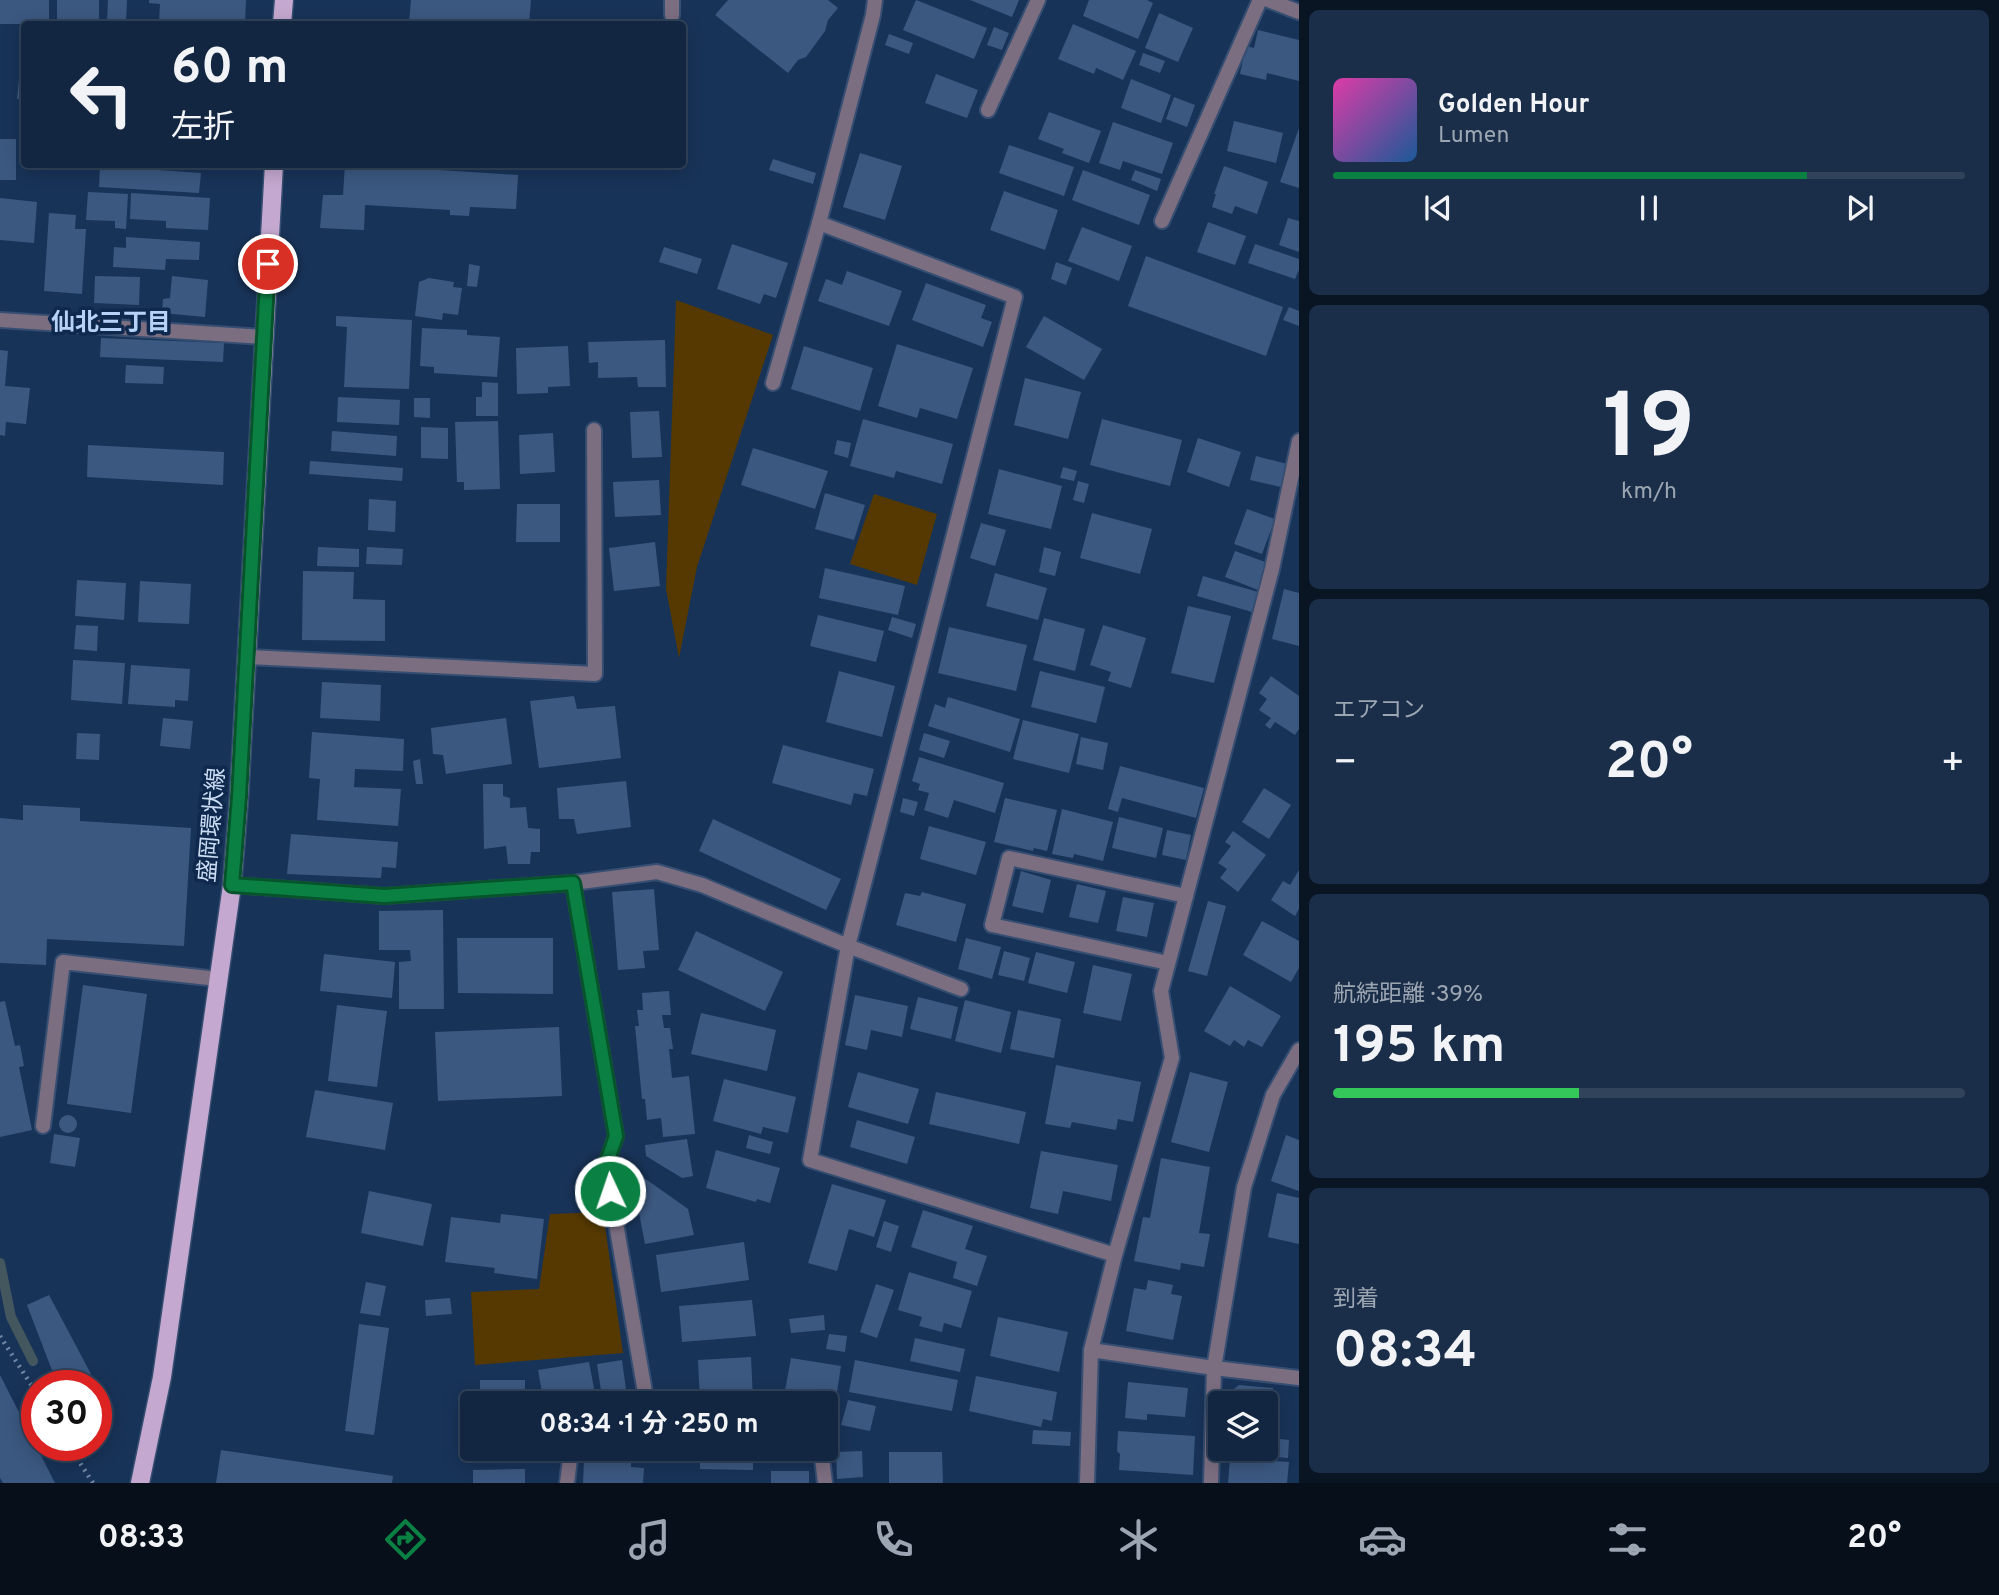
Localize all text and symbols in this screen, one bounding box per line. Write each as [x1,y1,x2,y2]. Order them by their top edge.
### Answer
text: 60 m [171,39,289,101]
icon: left [56,49,147,140]
text: Golden Hour [1438,89,1589,122]
text: 左折 [171,109,235,149]
text: Lumen [1438,122,1509,151]
icon: previous [1419,189,1457,227]
icon: pause [1630,189,1668,227]
icon: next [1841,189,1879,227]
pin [238,234,298,294]
icon: arrive [249,245,287,283]
district label: 仙北三丁目 [51,309,171,339]
text: 19 [1603,375,1695,490]
text: km/h [1621,478,1677,507]
text: エアコン [1333,697,1425,726]
text: 20° [1605,731,1693,797]
text: − [1333,740,1358,789]
text: + [1940,740,1965,789]
street label: 盛岡環状線 [194,767,233,884]
text: 航続距離 · 39% [1333,981,1483,1010]
text: 195 km [1333,1015,1505,1081]
position arrow [573,1154,647,1228]
text: 到着 [1333,1286,1379,1315]
text: 08:34 [1333,1320,1477,1386]
speed limit sign: 30 [21,1370,112,1461]
map controls [1208,1391,1278,1461]
button: layers [1208,1391,1278,1461]
text: 08:34 · 1 分 · 250 m [539,1409,759,1442]
icon: directions [381,1515,430,1564]
icon: music [625,1515,674,1564]
icon: phone [869,1515,918,1564]
icon: climate [1114,1515,1163,1564]
icon: car [1358,1515,1407,1564]
icon: filters [1603,1515,1652,1564]
text: 08:33 [98,1519,185,1559]
text: 20° [1847,1519,1901,1559]

